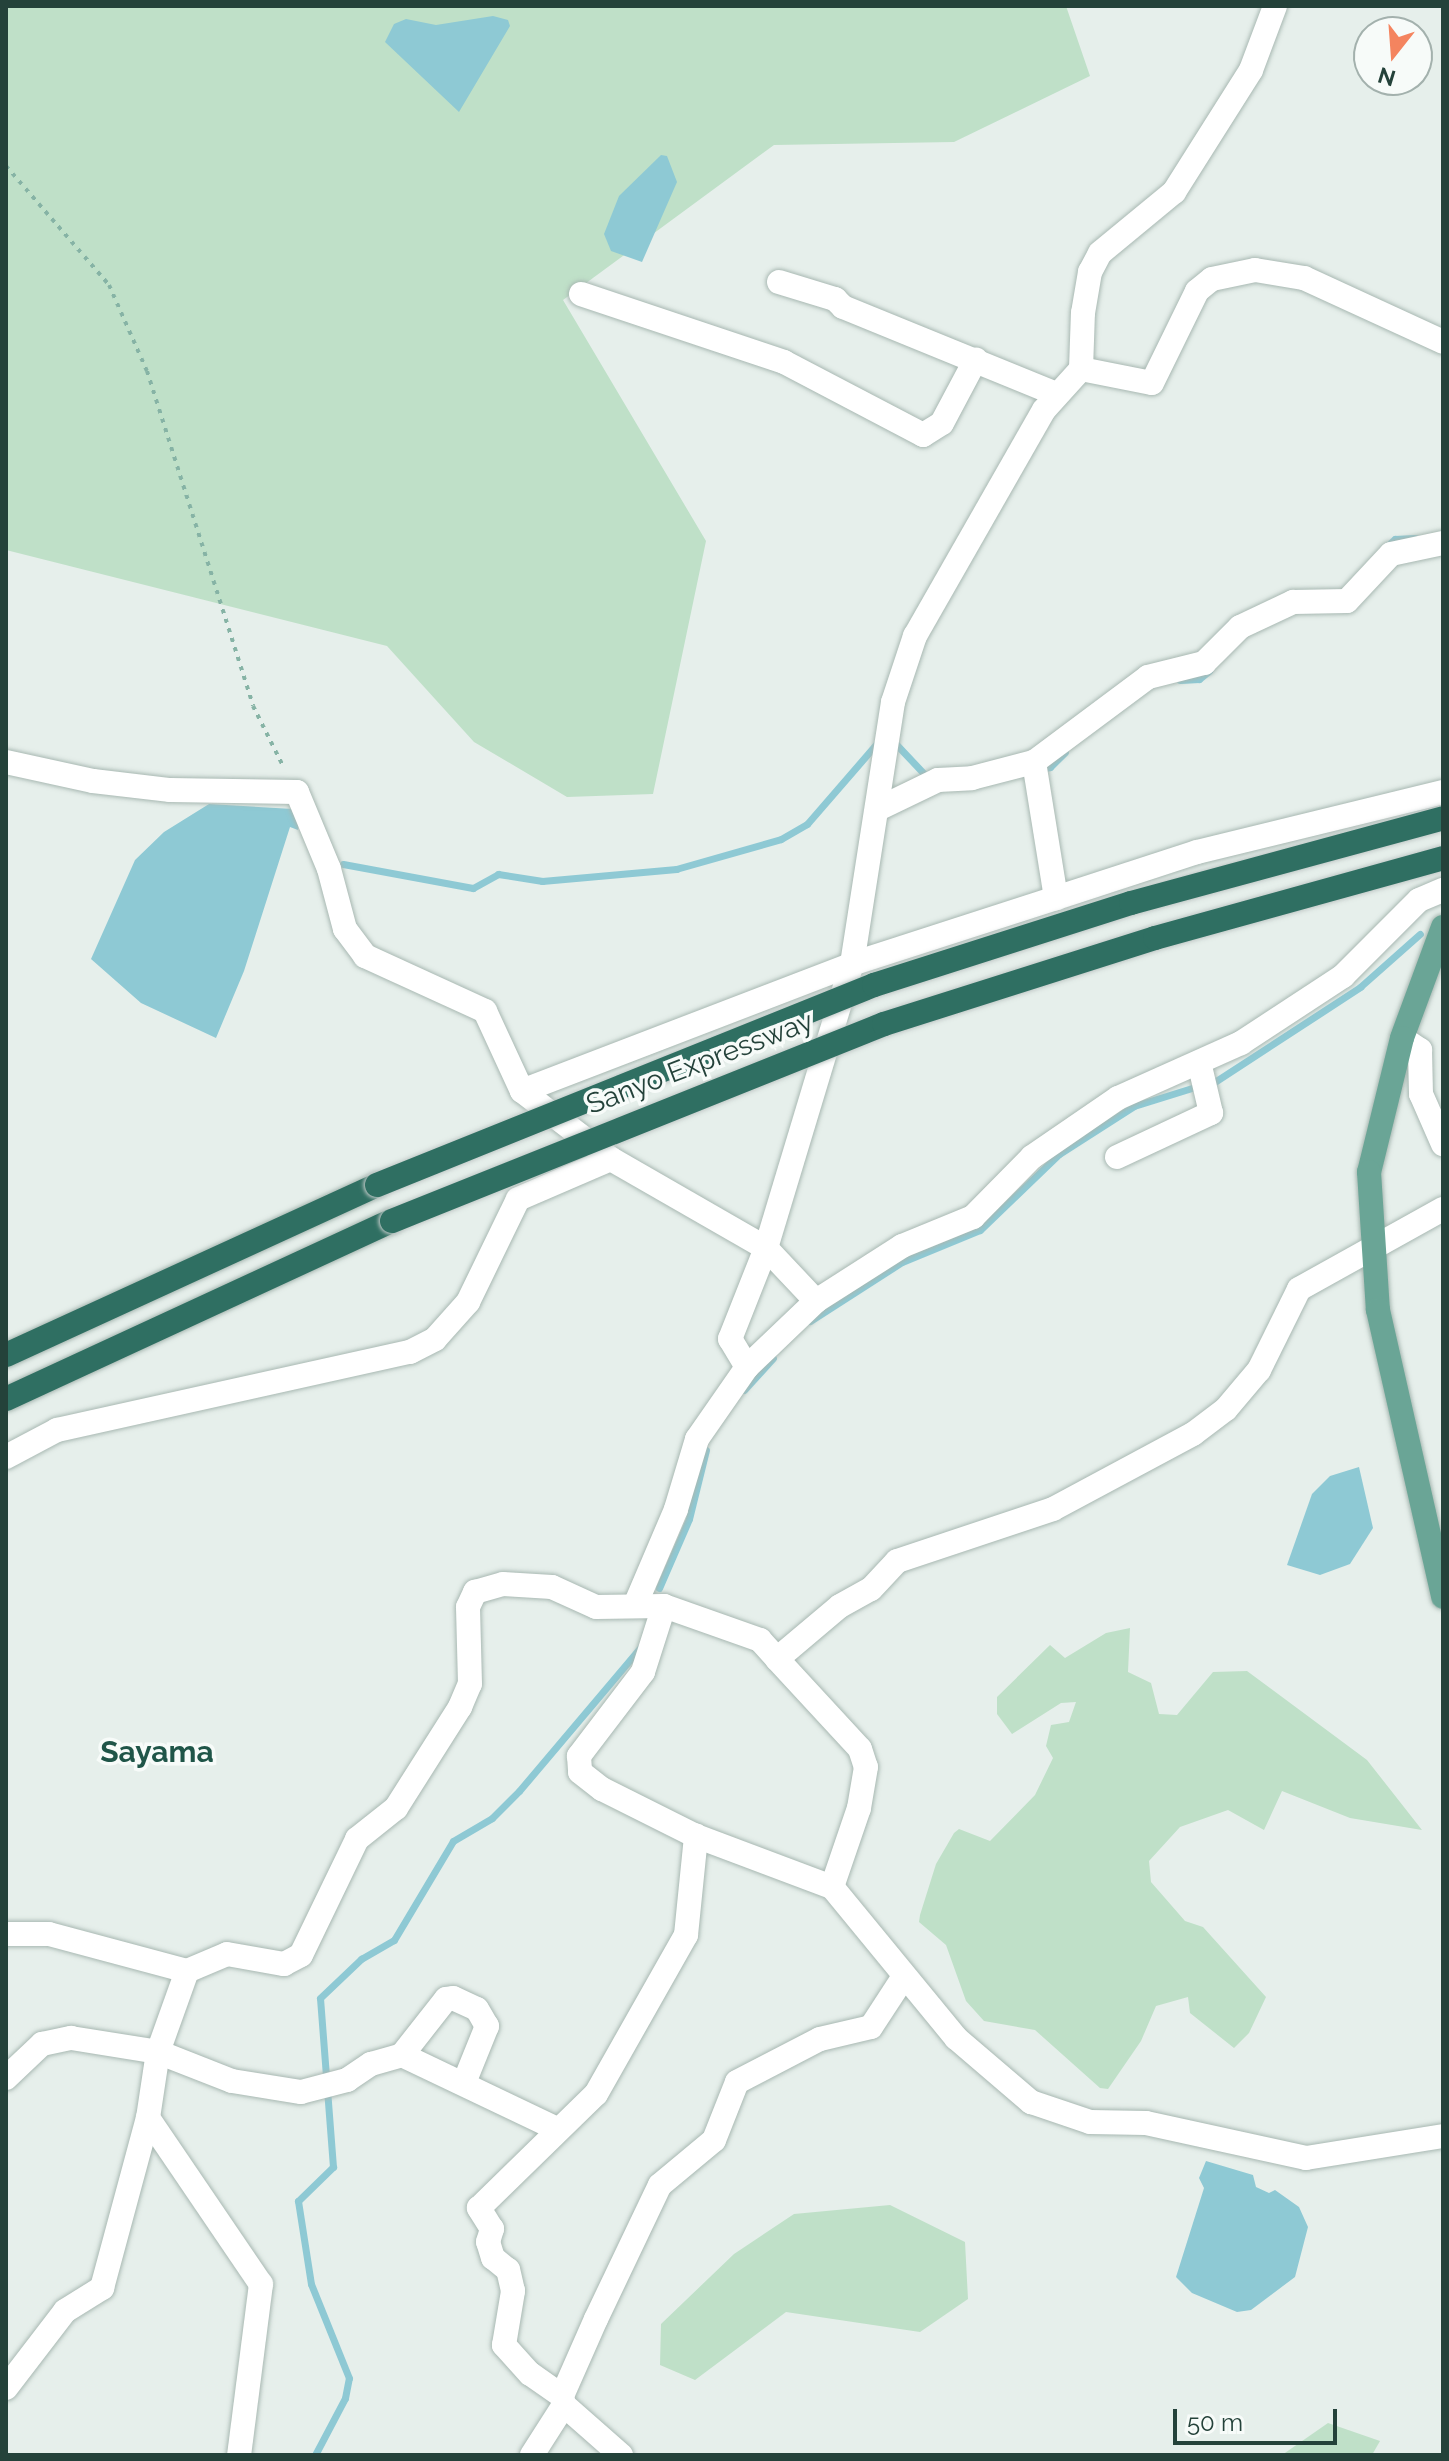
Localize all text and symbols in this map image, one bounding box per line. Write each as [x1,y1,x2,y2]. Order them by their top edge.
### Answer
north arrow [1353,16,1433,96]
text: N [1375,62,1398,92]
street label: Sanyo Expressway [582,1004,818,1122]
district label: Sayama [100,1734,214,1770]
scale bar [1177,2393,1341,2443]
text: 50 m [1187,2408,1243,2437]

